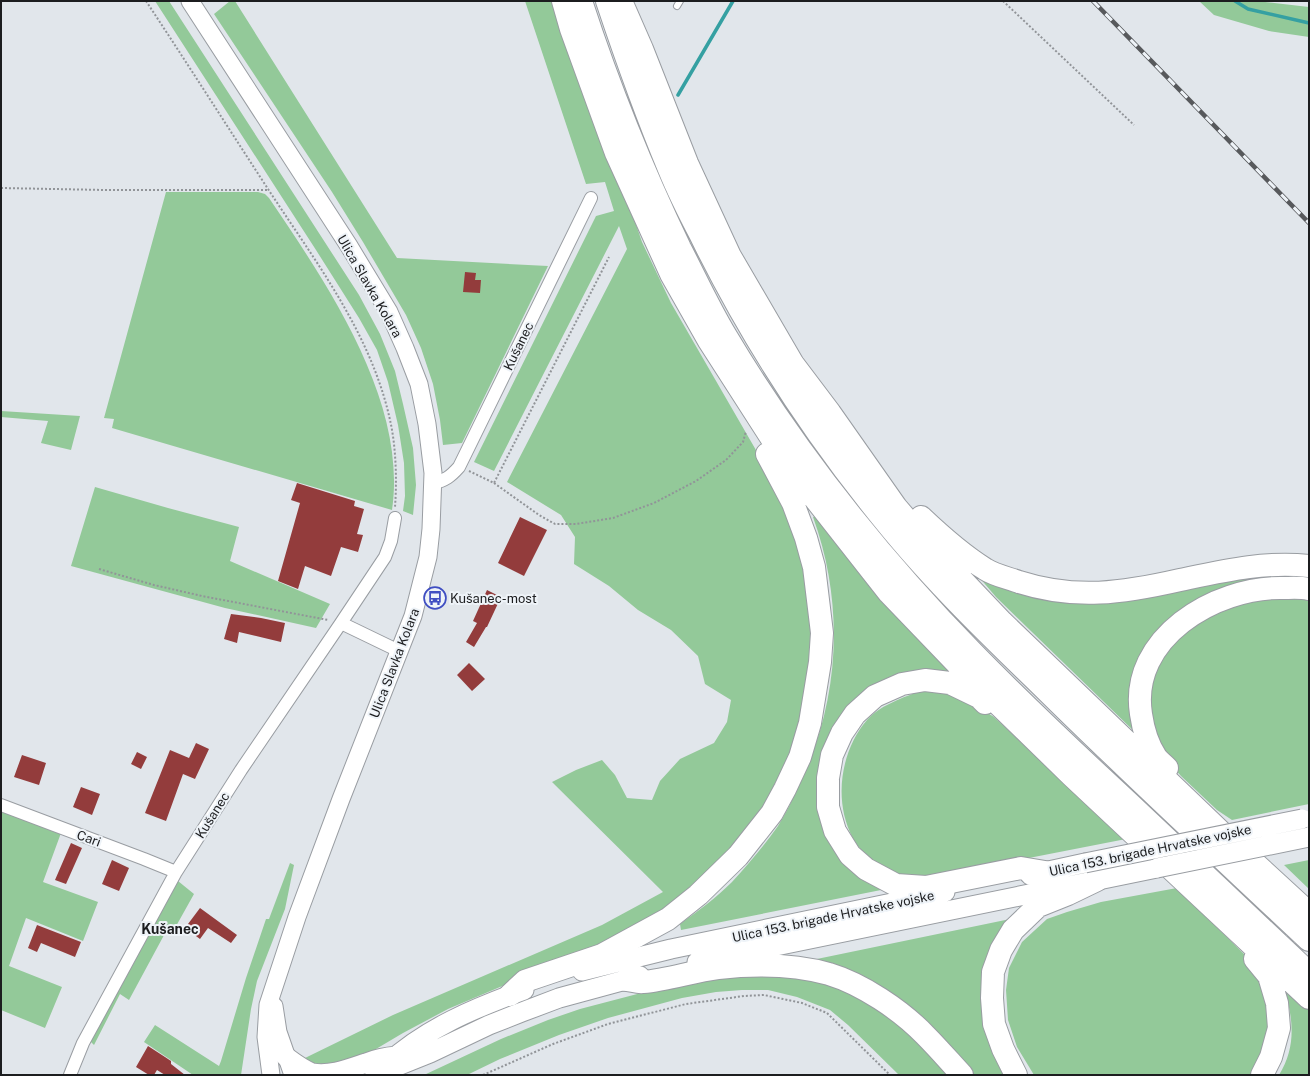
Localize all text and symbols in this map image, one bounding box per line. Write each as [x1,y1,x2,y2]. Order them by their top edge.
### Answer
street label: Ulica Slavka Kolara [334,232,405,340]
street label: Kušanec [500,320,537,373]
bus stop icon: Kušanec-most [422,585,448,611]
place label: Kušanec-most [450,591,537,606]
street label: Ulica Slavka Kolara [367,606,422,720]
street label: Kušanec [192,789,232,841]
street label: Ulica 153. brigade Hrvatske vojske [1048,822,1253,879]
street label: Cari [75,827,103,850]
street label: Ulica 153. brigade Hrvatske vojske [731,888,936,945]
district label: Kušanec [141,921,199,937]

